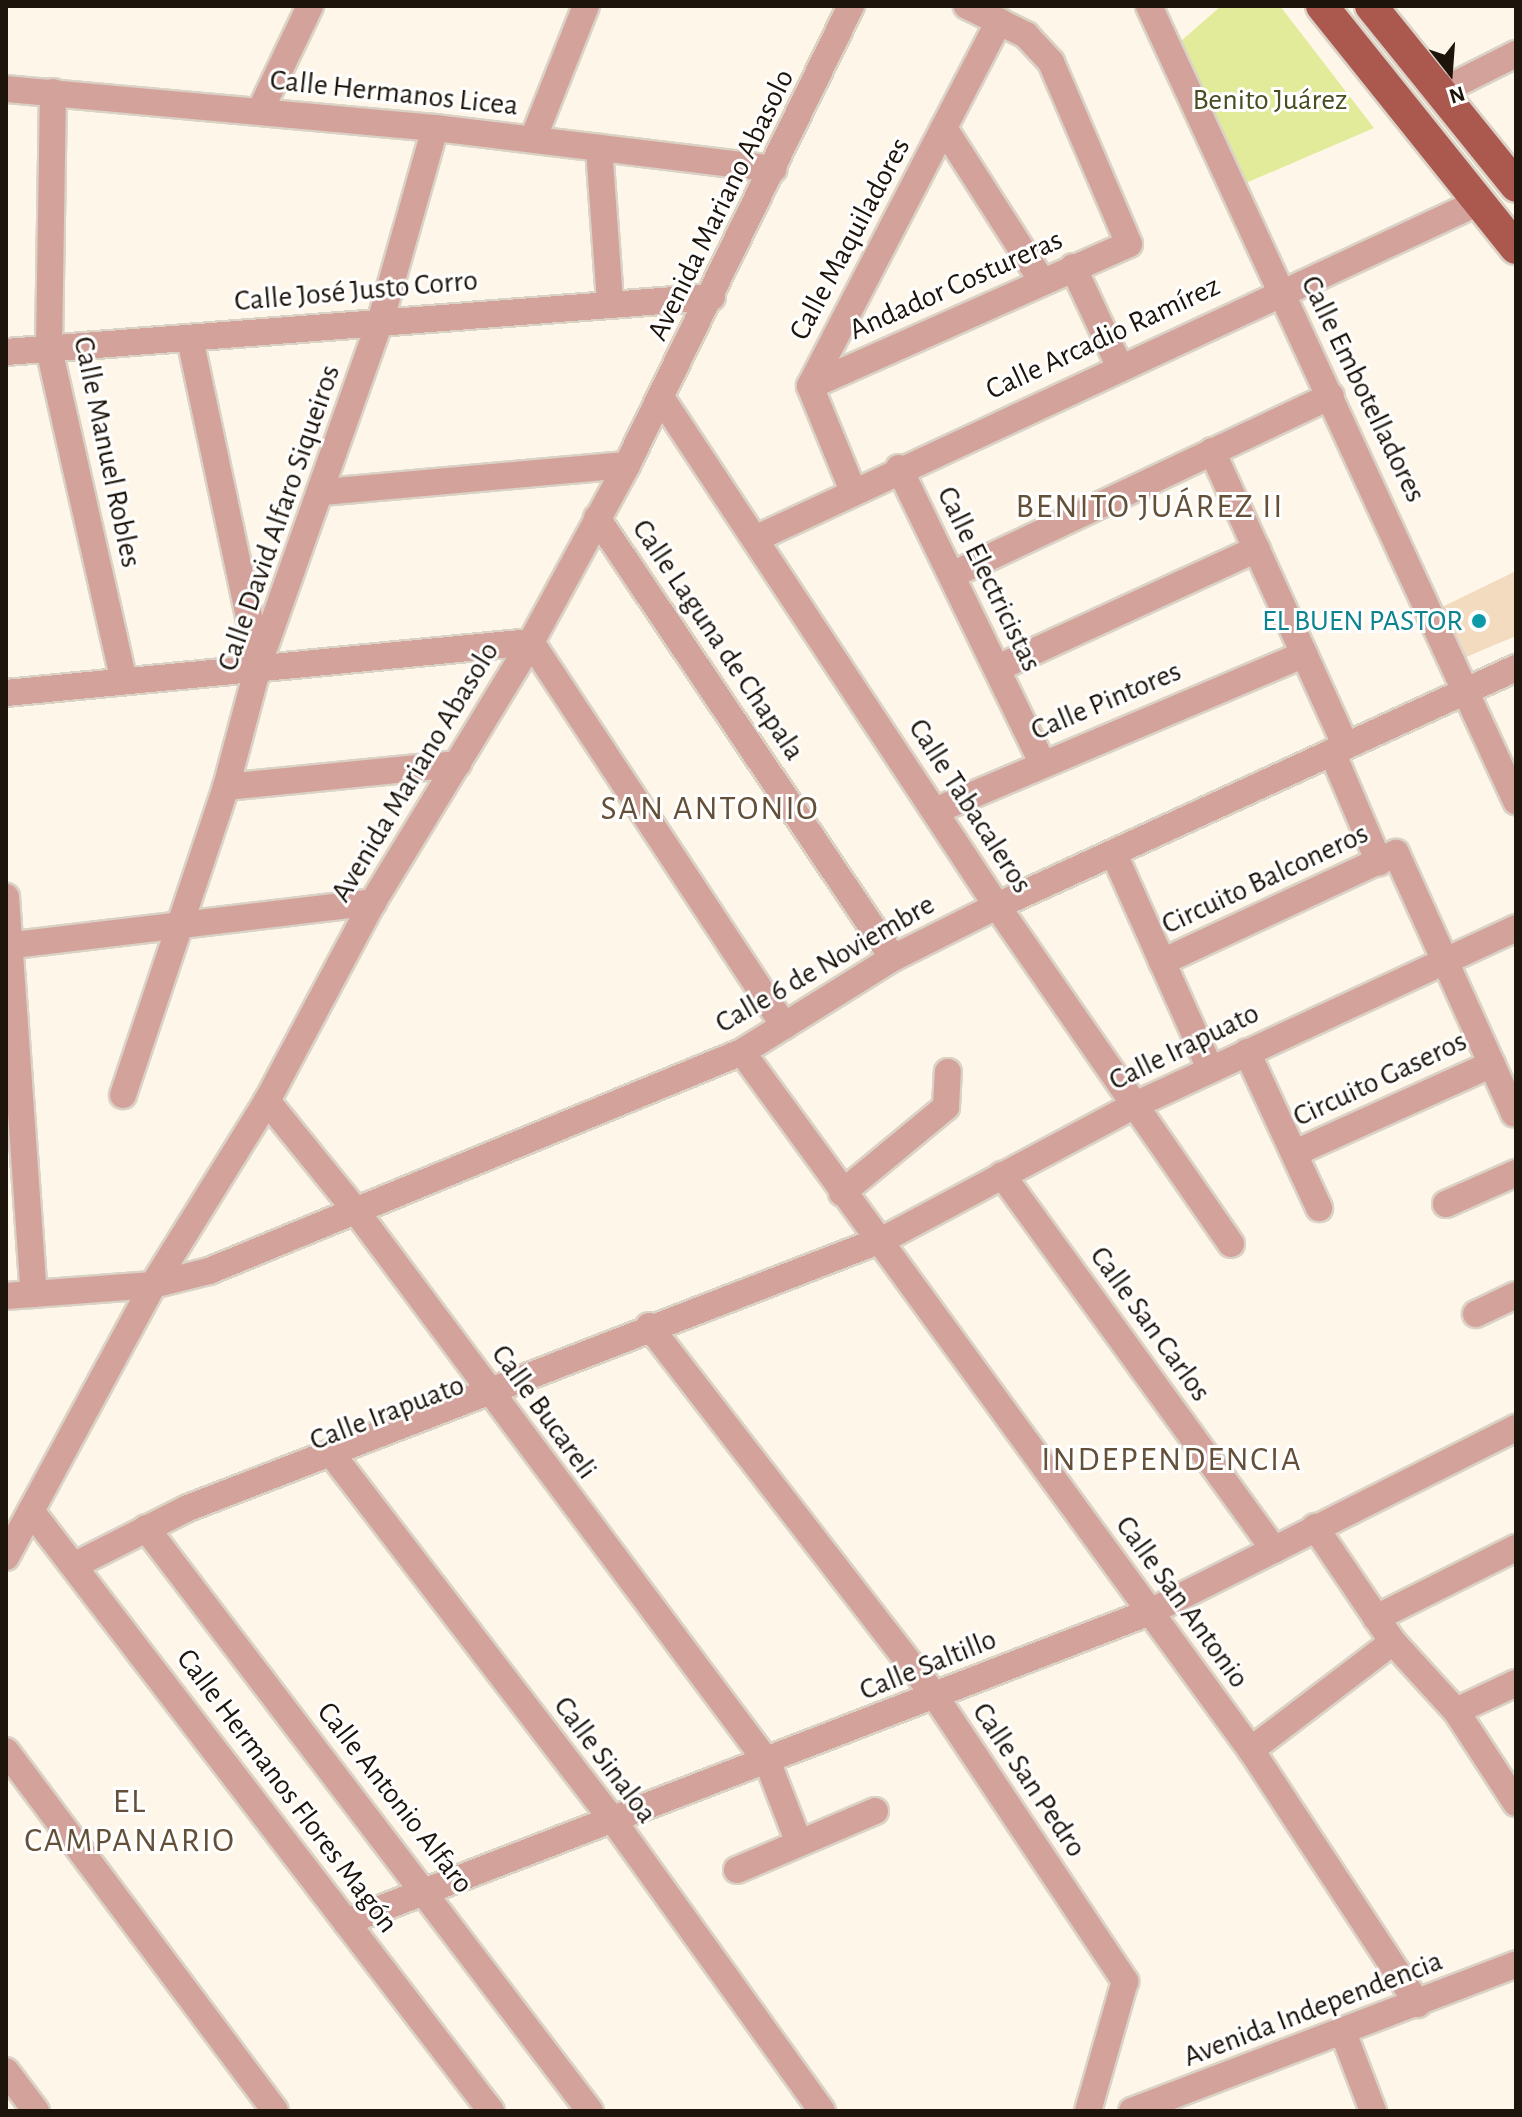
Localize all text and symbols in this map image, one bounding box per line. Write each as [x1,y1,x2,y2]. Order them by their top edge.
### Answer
north arrow [1410,32,1490,112]
street label: Calle Hermanos Licea [268,62,520,124]
street label: Avenida Mariano Abasolo [640,64,802,346]
park label: Benito Juárez [1193,82,1347,118]
text: N [1446,82,1468,108]
street label: Calle Maquiladores [782,132,918,346]
street label: Andador Costureras [844,222,1068,348]
street label: Calle José Justo Corro [233,262,479,320]
street label: Calle Arcadio Ramírez [980,268,1226,408]
street label: Calle Embotelladores [1293,270,1433,508]
street label: Calle Manuel Robles [65,333,149,571]
street label: Calle David Alfaro Siqueiros [210,360,348,676]
street label: Calle Electricistas [929,481,1049,677]
district label: BENITO JUÁREZ II [1016,488,1284,528]
street label: Calle Laguna de Chapala [624,513,812,767]
place label: EL BUEN PASTOR [1262,603,1463,639]
marker: EL BUEN PASTOR [1470,612,1488,630]
street label: Avenida Mariano Abasolo [323,635,507,909]
street label: Calle Pintores [1026,653,1186,749]
street label: Calle Tabacaleros [900,712,1040,900]
district label: SAN ANTONIO [600,790,820,830]
street label: Circuito Balconeros [1156,815,1374,943]
street label: Calle 6 de Noviembre [709,887,941,1041]
street label: Calle Irapuato [1103,995,1265,1099]
street label: Circuito Gaseros [1287,1023,1473,1135]
street label: Calle San Carlos [1082,1240,1218,1408]
street label: Calle Bucareli [483,1338,605,1486]
street label: Calle Irapuato [305,1367,469,1459]
district label: INDEPENDENCIA [1041,1441,1303,1481]
street label: Calle San Antonio [1107,1509,1257,1695]
street label: Calle Saltillo [854,1621,1002,1709]
street label: Calle Hermanos Flores Magón [168,1642,406,1940]
street label: Calle Sinaloa [546,1689,664,1831]
street label: Calle Antonio Alfaro [309,1695,481,1901]
street label: Calle San Pedro [964,1696,1094,1864]
district label: EL CAMPANARIO [24,1782,236,1862]
street label: Avenida Independencia [1178,1943,1448,2075]

